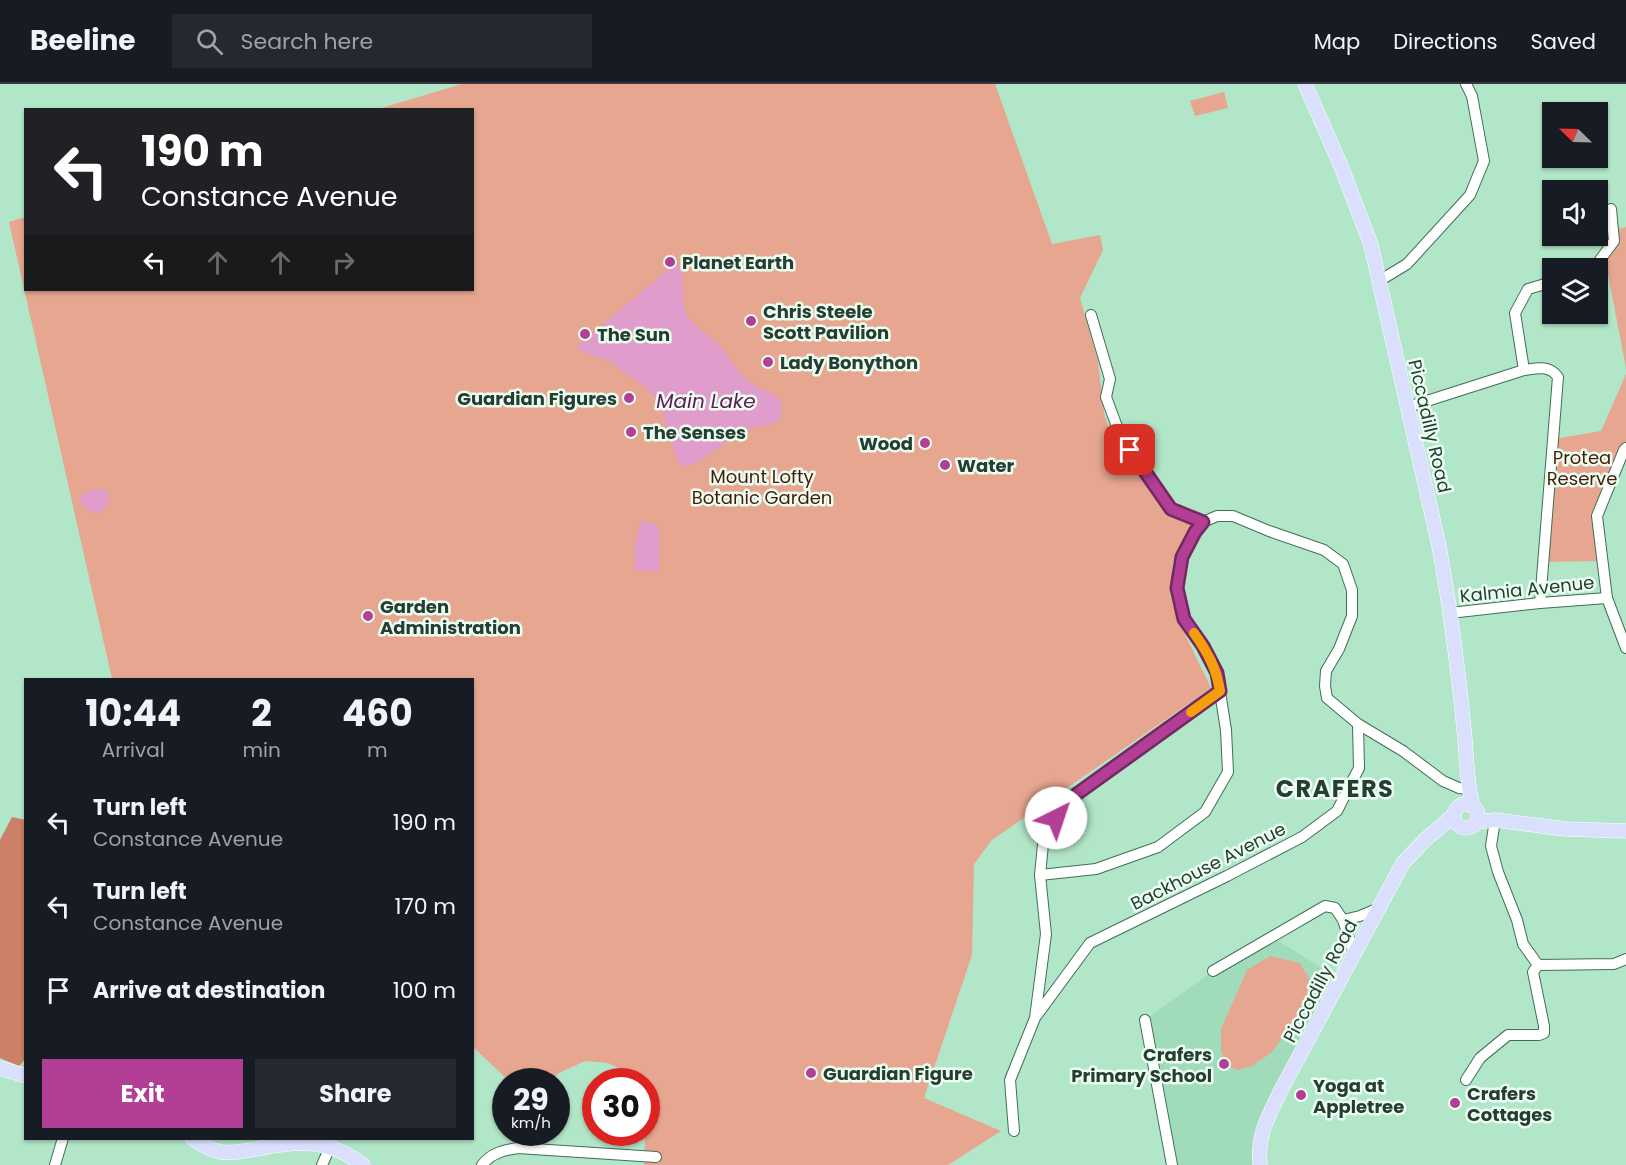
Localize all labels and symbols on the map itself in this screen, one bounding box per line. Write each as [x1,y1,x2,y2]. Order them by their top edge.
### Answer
north arrow [1542,102,1608,168]
place label: Planet Earth [682,250,794,275]
marker: Planet Earth [663,255,677,269]
place label: Chris Steele Scott Pavilion [763,299,889,345]
marker: Chris Steele Scott Pavilion [744,314,758,328]
place label: The Sun [597,322,670,347]
marker: The Sun [578,327,592,341]
place label: Lady Bonython [780,350,918,375]
marker: Lady Bonython [761,355,775,369]
street label: Piccadilly Road [1403,357,1457,495]
place label: Guardian Figures [457,386,617,411]
water label: Main Lake [656,387,756,415]
marker: Guardian Figures [622,391,636,405]
place label: The Senses [643,420,746,445]
pin [1104,424,1155,475]
marker: The Senses [624,425,638,439]
place label: Wood [859,431,913,456]
marker: Wood [918,436,932,450]
park label: Protea Reserve [1547,445,1617,491]
place label: Water [957,453,1015,478]
marker: Water [938,458,952,472]
park label: Mount Lofty Botanic Garden [692,464,832,510]
street label: Kalmia Avenue [1459,570,1595,608]
place label: Garden Administration [380,594,521,640]
marker: Garden Administration [361,609,375,623]
district label: CRAFERS [1276,772,1394,805]
position arrow [1024,786,1088,850]
street label: Backhouse Avenue [1126,816,1290,916]
street label: Piccadilly Road [1277,915,1363,1047]
place label: Crafers Primary School [1071,1042,1212,1088]
marker: Crafers Primary School [1217,1057,1231,1071]
place label: Guardian Figure [823,1061,973,1086]
marker: Guardian Figure [804,1066,818,1080]
speed limit sign: 30 [582,1068,660,1146]
place label: Yoga at Appletree [1313,1073,1404,1119]
place label: Crafers Cottages [1467,1081,1552,1127]
marker: Yoga at Appletree [1294,1088,1308,1102]
marker: Crafers Cottages [1448,1096,1462,1110]

